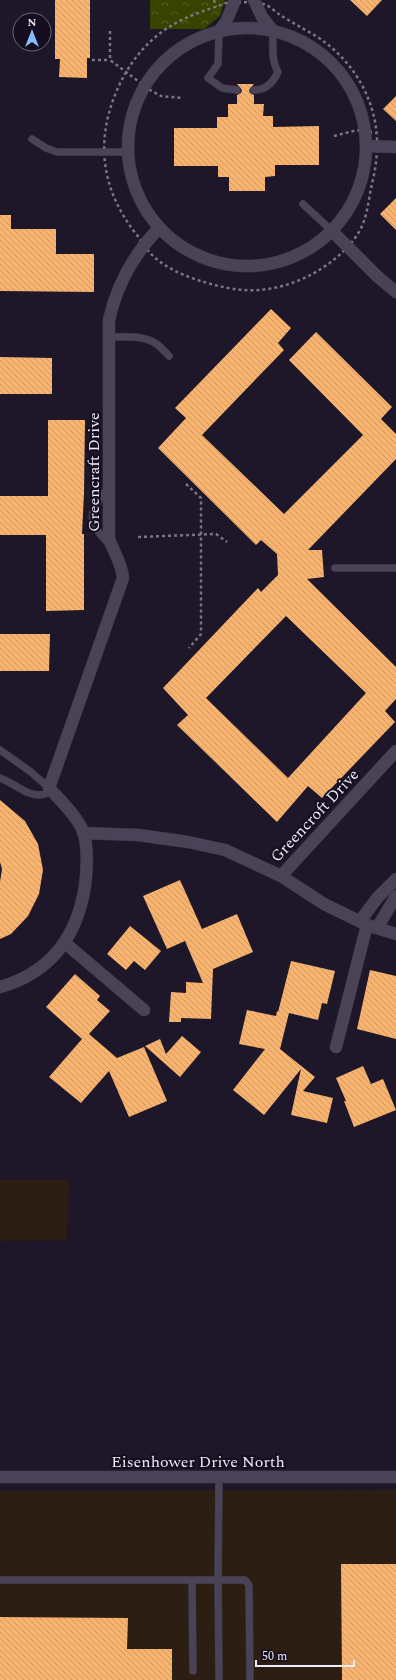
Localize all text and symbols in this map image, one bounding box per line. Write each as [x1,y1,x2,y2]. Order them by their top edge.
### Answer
north arrow [12,12,52,52]
text: N [28,14,37,31]
street label: Greencraft Drive [82,412,106,532]
street label: Greencroft Drive [265,763,365,868]
street label: Eisenhower Drive North [111,1450,285,1474]
scale bar [256,1642,354,1668]
text: 50 m [262,1647,287,1666]

